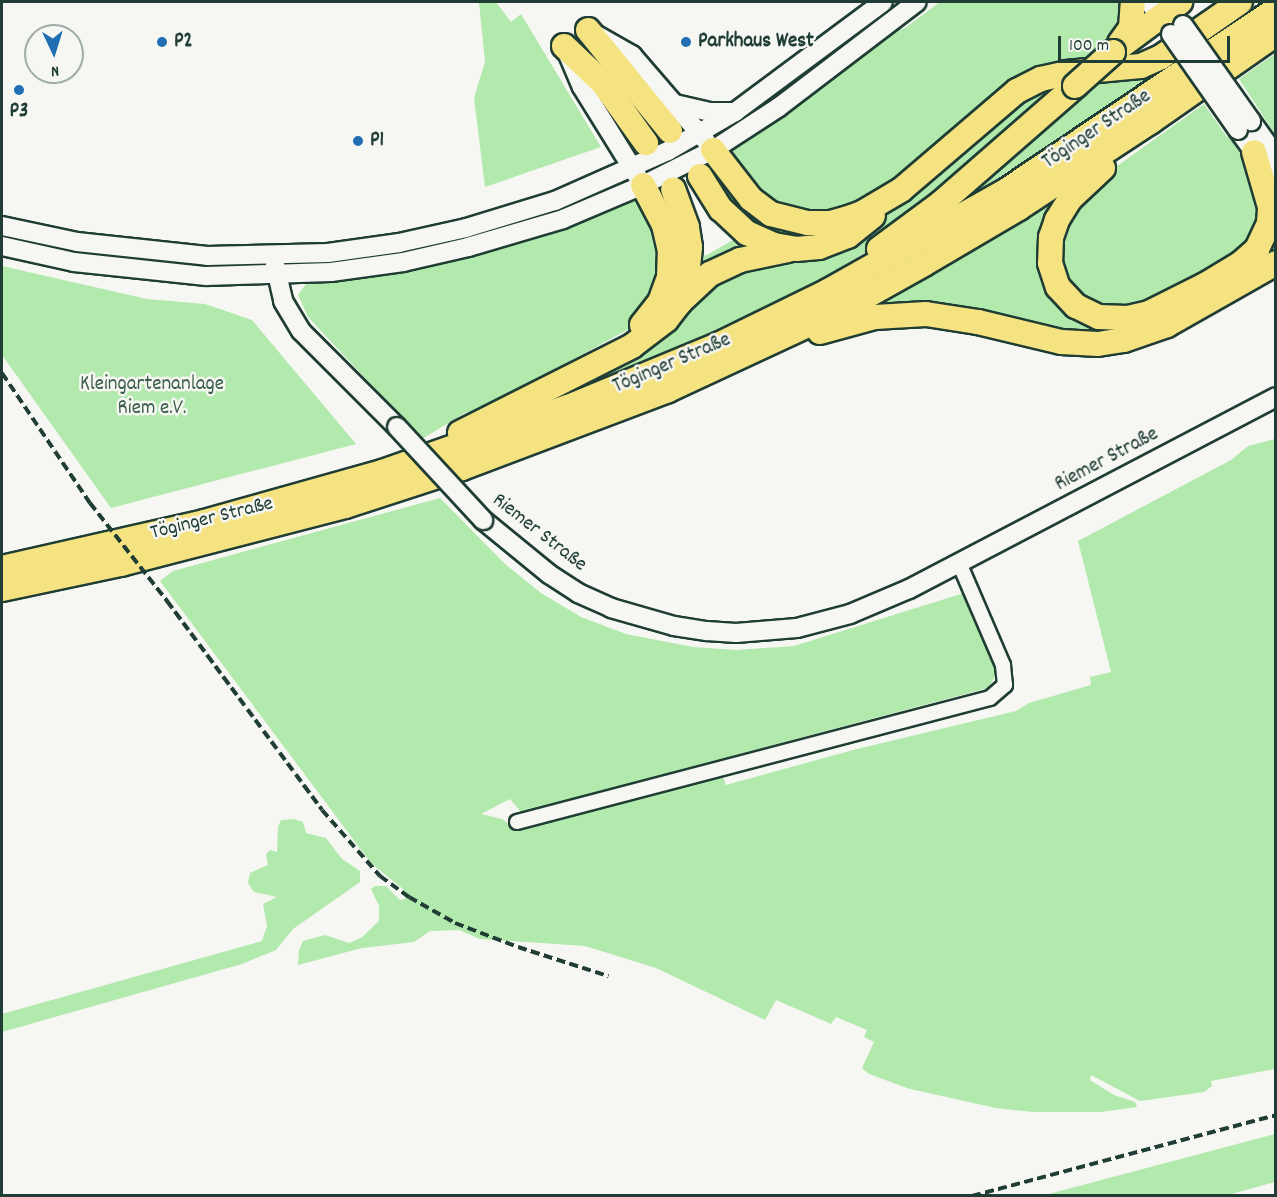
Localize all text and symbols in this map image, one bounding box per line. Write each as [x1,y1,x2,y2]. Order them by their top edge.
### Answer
north arrow [24,24,84,84]
scale bar [1061,24,1234,62]
place label: P2 [174,29,193,55]
place label: Parkhaus West [698,29,814,55]
text: 100 m [1069,34,1109,59]
marker: P2 [155,35,169,49]
marker: Parkhaus West [679,35,693,49]
text: N [50,59,60,82]
marker: P3 [12,83,26,97]
street label: Töginger Straße [1038,84,1156,176]
place label: P3 [10,99,28,125]
place label: P1 [370,128,384,154]
marker: P1 [351,134,365,148]
street label: Töginger Straße [609,328,735,400]
park label: Kleingartenanlage Riem e.V. [80,372,224,422]
street label: Riemer Straße [1051,422,1163,498]
street label: Riemer Straße [487,488,591,578]
street label: Töginger Straße [148,492,276,546]

